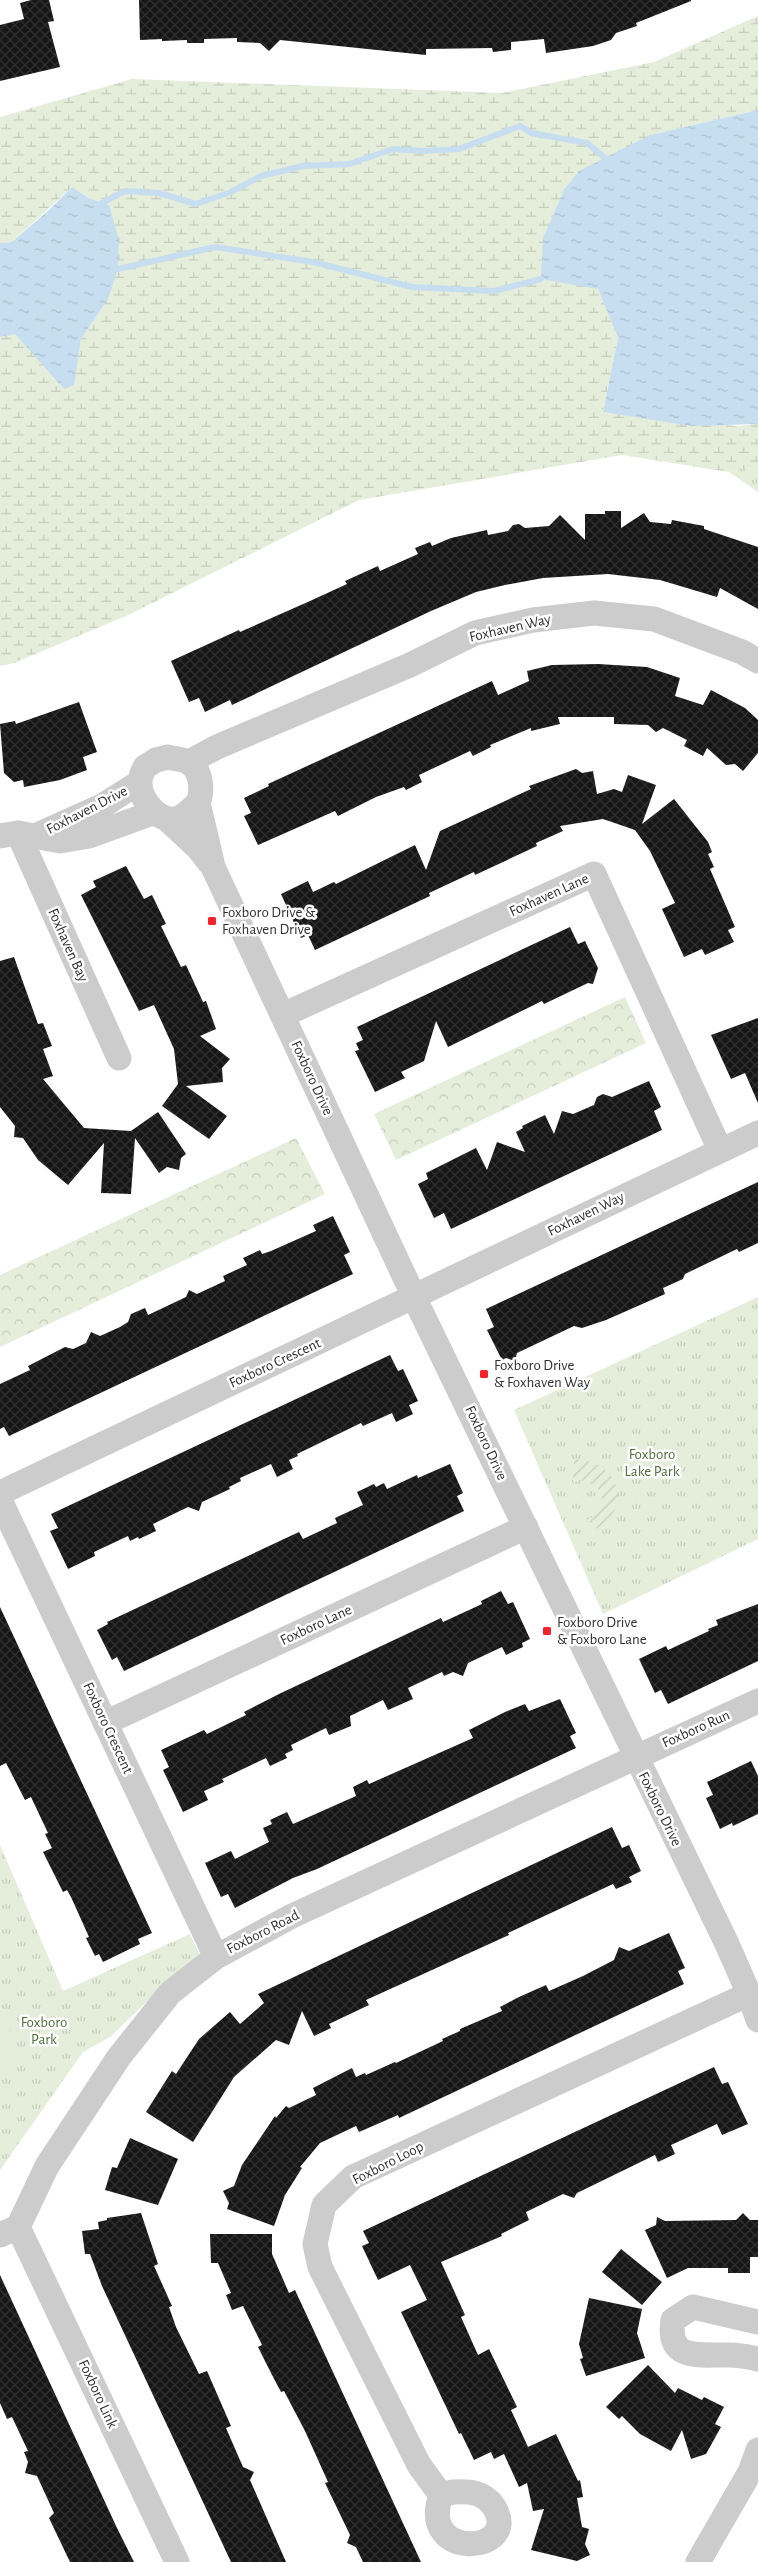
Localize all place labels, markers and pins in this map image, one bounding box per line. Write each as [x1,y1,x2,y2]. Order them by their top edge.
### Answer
place label: Foxboro Drive & Foxhaven Drive [222,905,316,937]
marker: Foxboro Drive & Foxhaven Drive [206,915,218,927]
place label: Foxboro Drive & Foxhaven Way [494,1358,591,1390]
marker: Foxboro Drive & Foxhaven Way [478,1368,490,1380]
place label: Foxboro Drive & Foxboro Lane [557,1615,647,1647]
marker: Foxboro Drive & Foxboro Lane [541,1625,553,1637]

